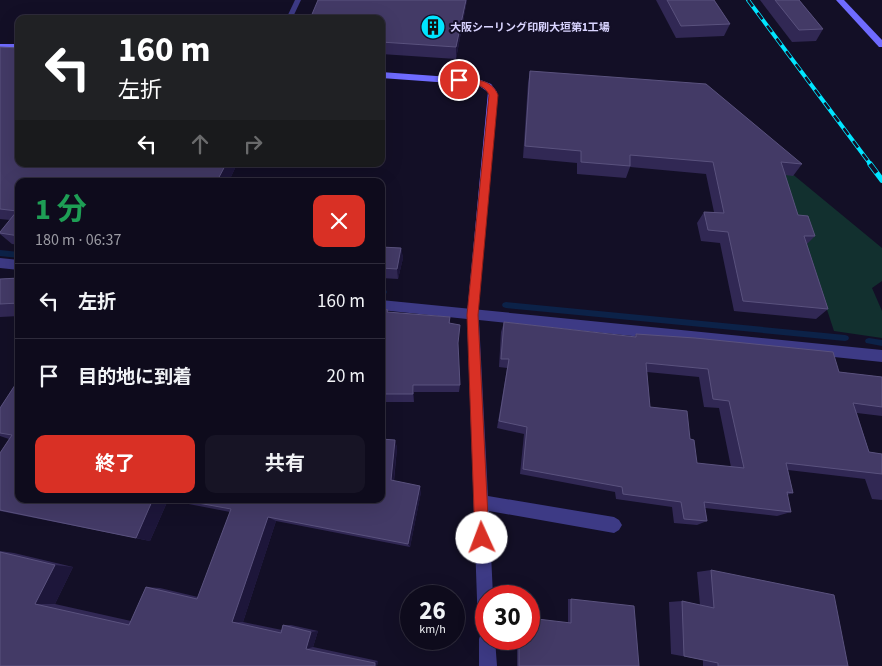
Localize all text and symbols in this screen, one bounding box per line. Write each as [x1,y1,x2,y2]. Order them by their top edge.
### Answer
building icon: 大阪シーリング印刷大垣第1工場 [420,14,446,40]
place label: 大阪シーリング印刷大垣第1工場 [450,20,610,35]
text: 160 m [118,25,210,75]
icon: left [35,35,100,100]
pin [438,59,480,101]
icon: arrive [445,66,473,94]
text: 左折 [118,74,162,106]
icon: left [133,130,161,158]
icon: ahead [186,130,214,158]
icon: right [239,130,267,158]
text: 1 分 [35,188,87,231]
button: close [313,195,365,247]
text: 180 m · 06:37 [35,229,122,251]
icon: left [35,287,63,315]
text: 160 m [317,288,365,315]
text: 左折 [78,289,116,316]
icon: arrive [35,362,63,390]
text: 20 m [327,363,365,390]
text: 目的地に到着 [78,364,192,391]
button: 終了 [35,435,195,493]
button: 共有 [205,435,365,493]
position arrow [455,511,507,563]
speed limit sign: 30 [475,585,540,650]
text: 26 [419,593,446,629]
text: km/h [419,621,446,638]

